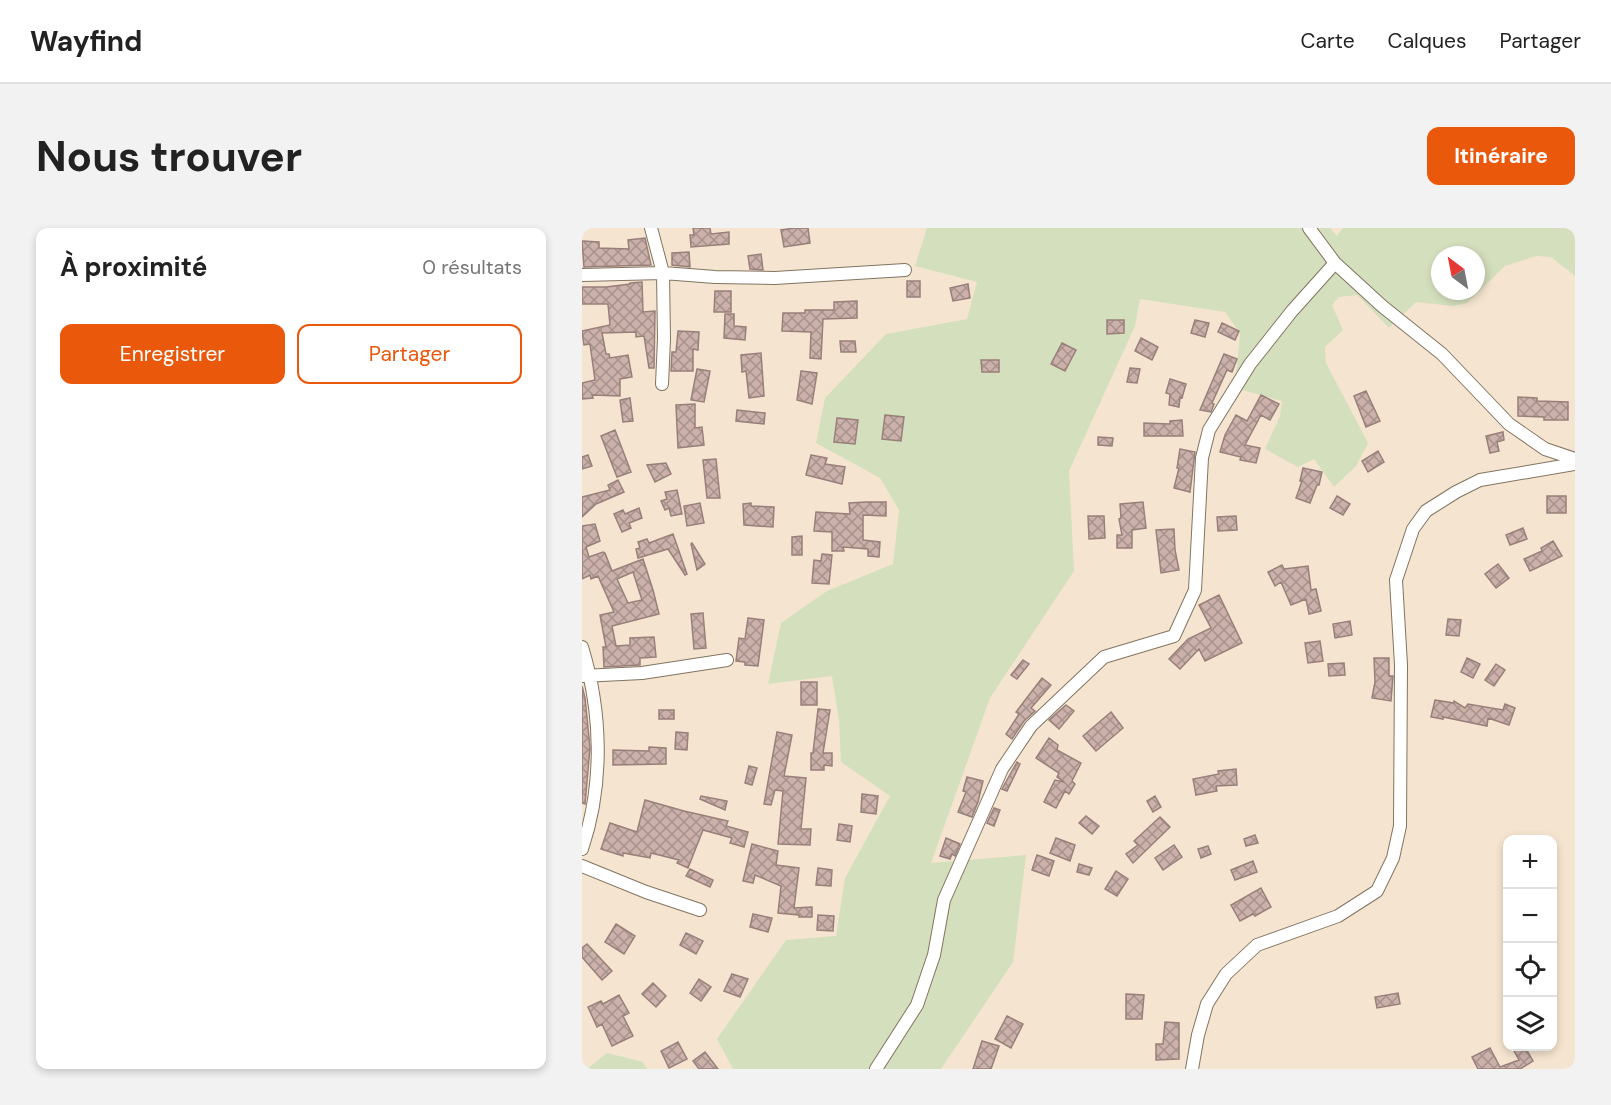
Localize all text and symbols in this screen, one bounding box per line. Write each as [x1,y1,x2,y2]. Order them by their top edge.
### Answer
text: Wayfind [30,23,142,60]
text: Carte [1300,27,1355,55]
text: Calques [1388,27,1466,55]
text: Partager [1499,27,1581,55]
button: Itinéraire [1427,127,1575,185]
text: Nous trouver [36,129,302,184]
north arrow [1431,246,1485,300]
text: À proximité [60,250,207,284]
text: 0 résultats [422,254,522,280]
button: Enregistrer [60,324,285,384]
button: Partager [297,324,522,384]
map controls [1503,835,1557,1051]
button: + [1503,835,1557,889]
button: − [1503,889,1557,943]
button: locate [1503,943,1557,997]
button: layers [1503,997,1557,1051]

